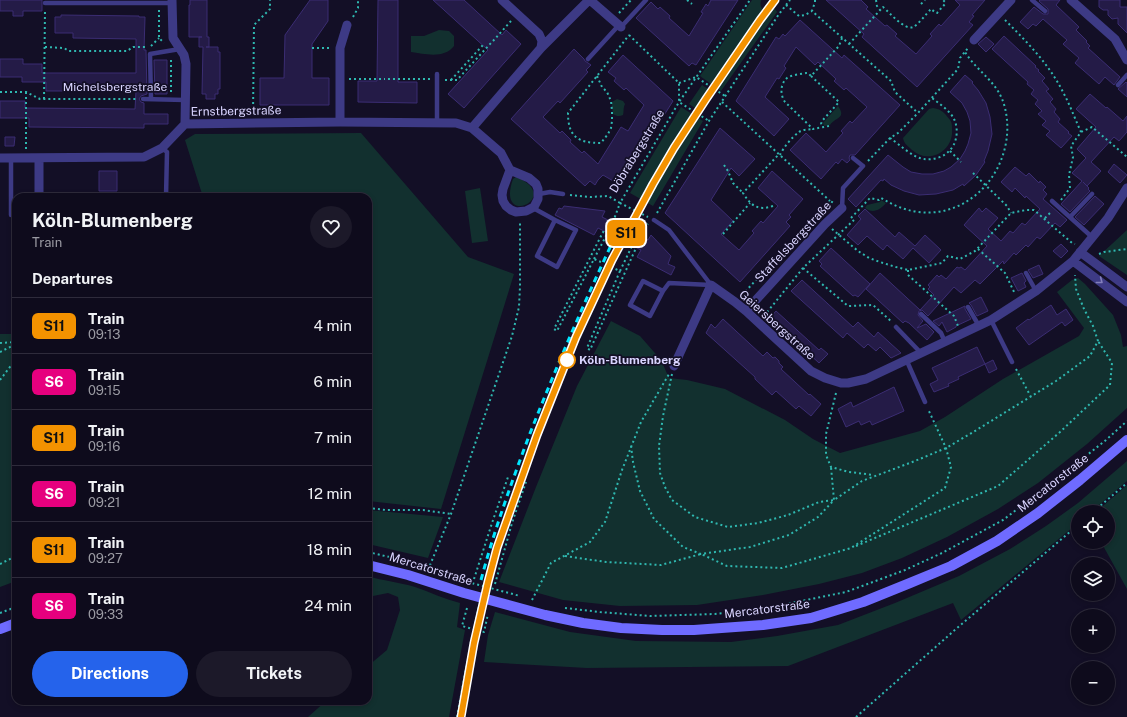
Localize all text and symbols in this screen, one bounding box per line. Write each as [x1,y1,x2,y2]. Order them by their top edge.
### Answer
street label: Michelsbergstraße [63,80,167,94]
street label: Ernstbergstraße [191,103,282,119]
street label: Döbrabergstraße [607,107,667,195]
street label: Staffelsbergstraße [752,198,834,285]
button: heart [310,206,352,248]
text: Köln-Blumenberg [32,209,193,231]
line badge: S11 [603,220,649,246]
text: S11 [615,225,637,241]
text: Train [32,235,62,250]
text: Departures [32,270,113,287]
one-way arrow [1096,276,1103,283]
street label: Geiersbergstraße [736,287,818,363]
text: Train [88,310,124,327]
text: 4 min [313,317,352,334]
text: S11 [43,318,65,334]
text: 09:13 [88,327,120,342]
marker: Köln-Blumenberg [558,351,576,369]
place label: Köln-Blumenberg [579,353,681,367]
text: Train [88,366,124,383]
text: 6 min [314,373,352,390]
text: S6 [45,374,63,390]
text: 09:15 [88,383,121,398]
text: Train [88,422,124,439]
text: 7 min [314,429,352,446]
text: S11 [43,430,65,446]
text: 09:16 [88,439,120,454]
street label: Mercatorstraße [1015,451,1091,515]
text: Train [88,478,124,495]
text: 12 min [308,485,352,502]
text: S6 [45,486,63,502]
text: 09:21 [88,495,120,510]
map controls [1071,505,1115,705]
button: locate [1071,505,1115,549]
text: Train [88,534,124,551]
text: 18 min [307,541,352,558]
text: S11 [43,542,65,558]
street label: Mercatorstraße [388,550,474,588]
text: 09:27 [88,551,123,566]
button: layers [1071,557,1115,601]
text: Train [88,590,124,607]
text: 24 min [305,597,352,614]
street label: Mercatorstraße [723,597,811,621]
text: S6 [45,598,63,614]
text: 09:33 [88,607,123,622]
button: + [1071,609,1115,653]
button: Directions [32,651,188,697]
button: Tickets [196,651,352,697]
button: − [1071,661,1115,705]

